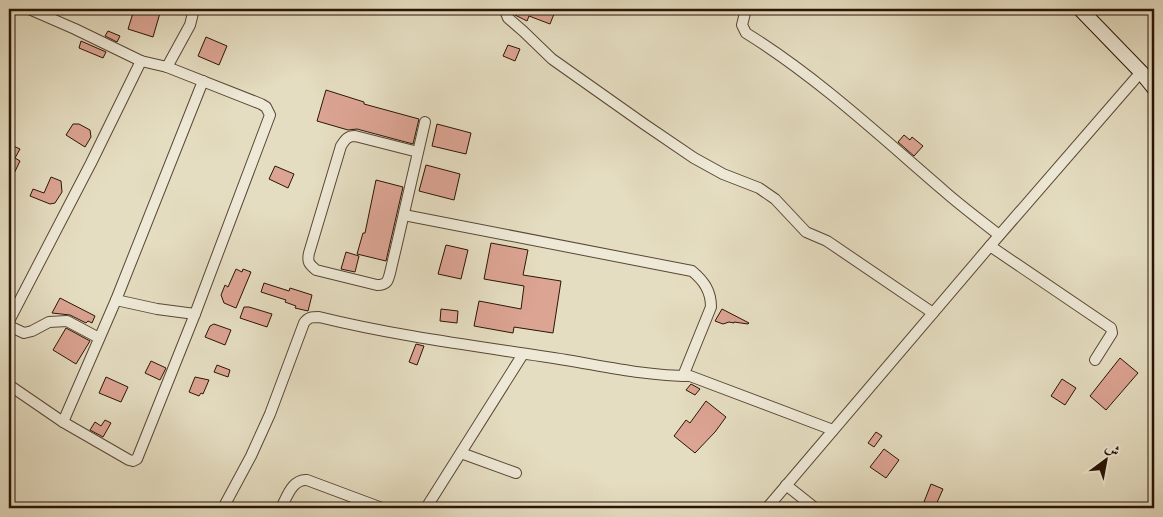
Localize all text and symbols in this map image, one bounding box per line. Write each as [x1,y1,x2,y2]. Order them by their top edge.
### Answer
north arrow [1080,434,1130,484]
text: ش [1103,440,1122,459]

